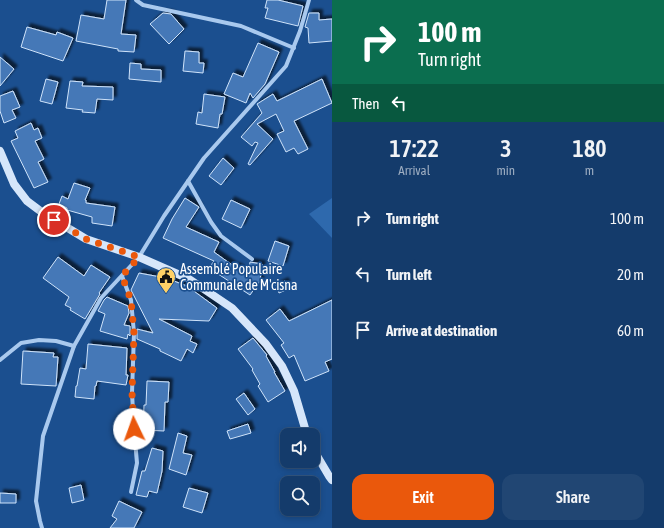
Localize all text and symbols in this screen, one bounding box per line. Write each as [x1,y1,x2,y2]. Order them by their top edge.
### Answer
icon: right [352,16,404,68]
text: 100 m [418,16,481,48]
text: Turn right [418,49,481,70]
icon: left [388,92,410,114]
text: Then [352,95,380,112]
text: 17:22 [390,135,439,162]
text: 3 [500,135,511,162]
text: 180 [573,135,606,162]
text: Arrival [398,163,430,178]
text: min [496,163,515,178]
text: m [585,163,594,178]
pin [37,203,71,237]
icon: right [352,207,374,229]
icon: arrive [43,209,65,231]
text: Turn right [386,210,439,227]
text: 100 m [610,210,644,227]
place label: Assemblé Populaire Communale de M'cisna [180,261,298,293]
icon: left [352,263,374,285]
public building icon: Assemblé Populaire Communale de M'cisna [155,266,177,294]
text: Turn left [386,266,432,283]
text: 20 m [617,266,644,283]
icon: arrive [352,319,374,341]
text: Arrive at destination [386,322,497,339]
text: 60 m [617,322,644,339]
position arrow [113,408,155,450]
map controls [280,428,320,516]
button: sound [280,428,320,468]
button: Exit [352,474,494,520]
button: Share [502,474,644,520]
button: search [280,476,320,516]

